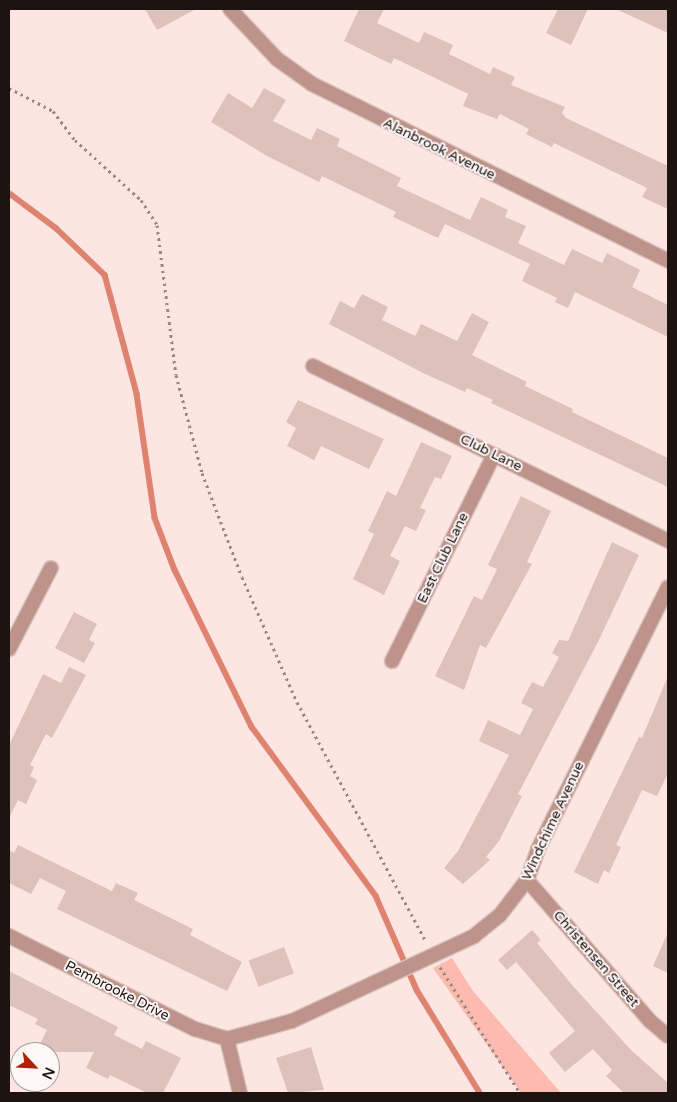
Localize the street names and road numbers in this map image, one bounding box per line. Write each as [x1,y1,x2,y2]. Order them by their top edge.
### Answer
street label: Alanbrook Avenue [380,115,498,183]
street label: Club Lane [457,431,525,475]
street label: East Club Lane [414,510,472,606]
street label: Windchime Avenue [518,759,588,883]
street label: Christensen Street [550,907,642,1011]
street label: Pembrooke Drive [62,958,172,1024]

